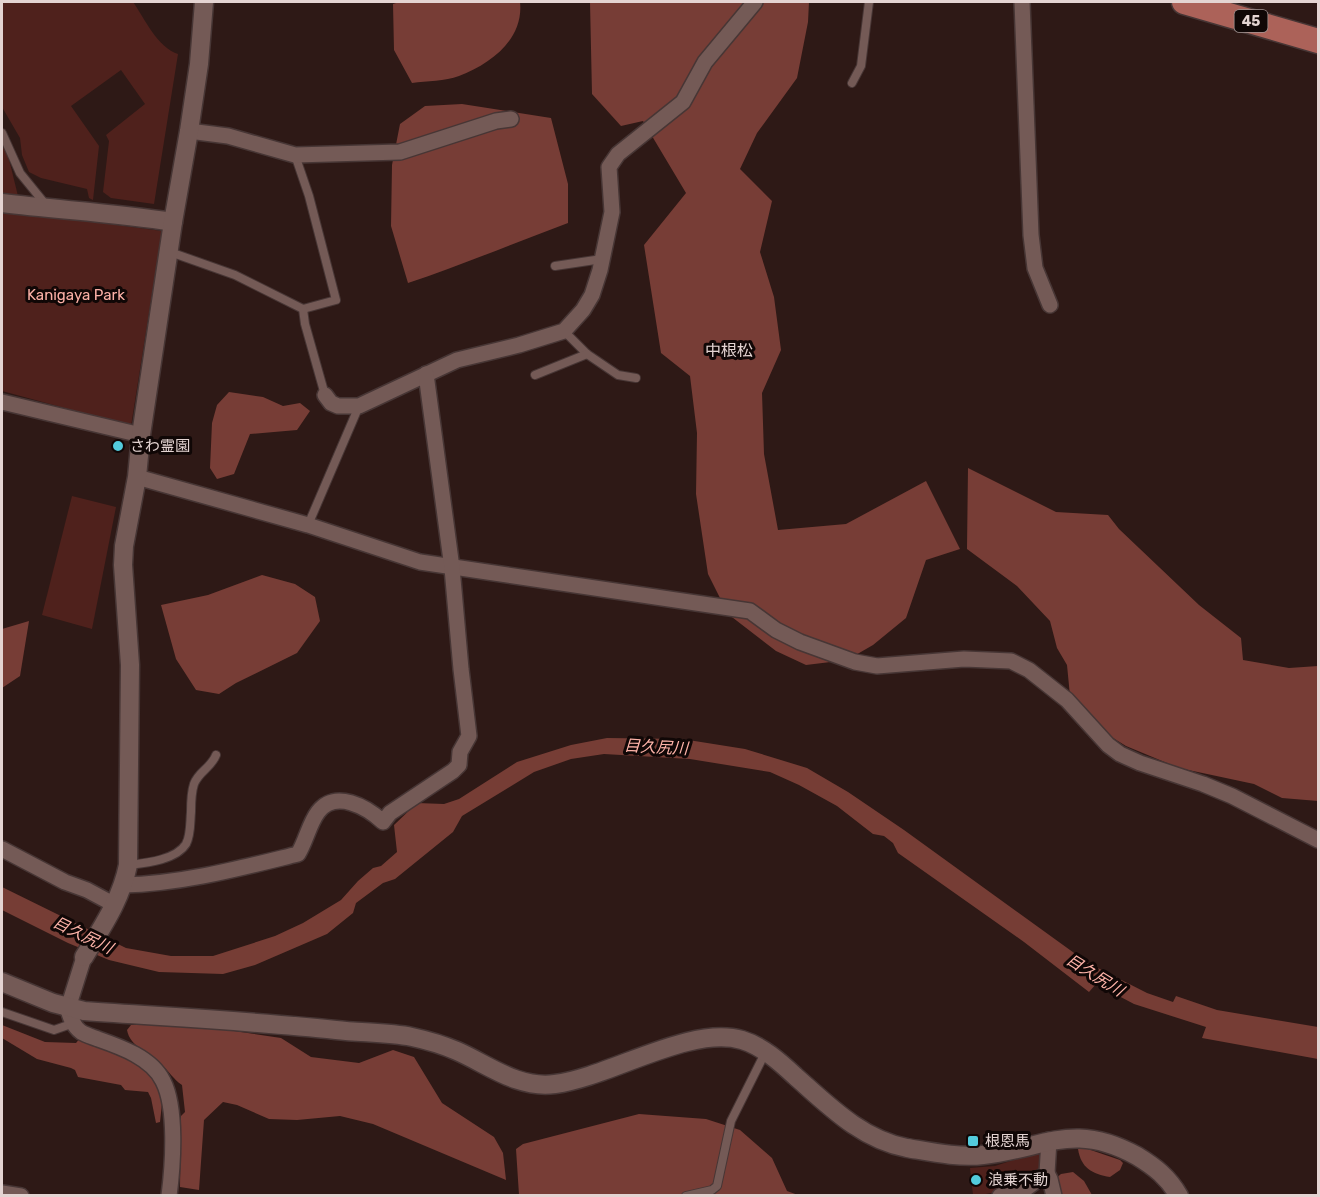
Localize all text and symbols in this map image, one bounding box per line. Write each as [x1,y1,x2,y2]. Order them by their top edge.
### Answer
road number: 45 [1234,10,1268,32]
park label: Kanigaya Park [27,286,125,304]
district label: 中根松 [705,341,753,360]
place label: さわ霊園 [130,437,190,455]
marker: さわ霊園 [111,439,125,453]
water label: 目久尻川 [624,736,690,758]
water label: 目久尻川 [50,912,118,958]
water label: 目久尻川 [1063,950,1129,1001]
place label: 根恩馬 [985,1132,1030,1150]
marker: 根恩馬 [966,1134,980,1148]
place label: 浪乗不動 [988,1171,1048,1189]
marker: 浪乗不動 [969,1173,983,1187]

